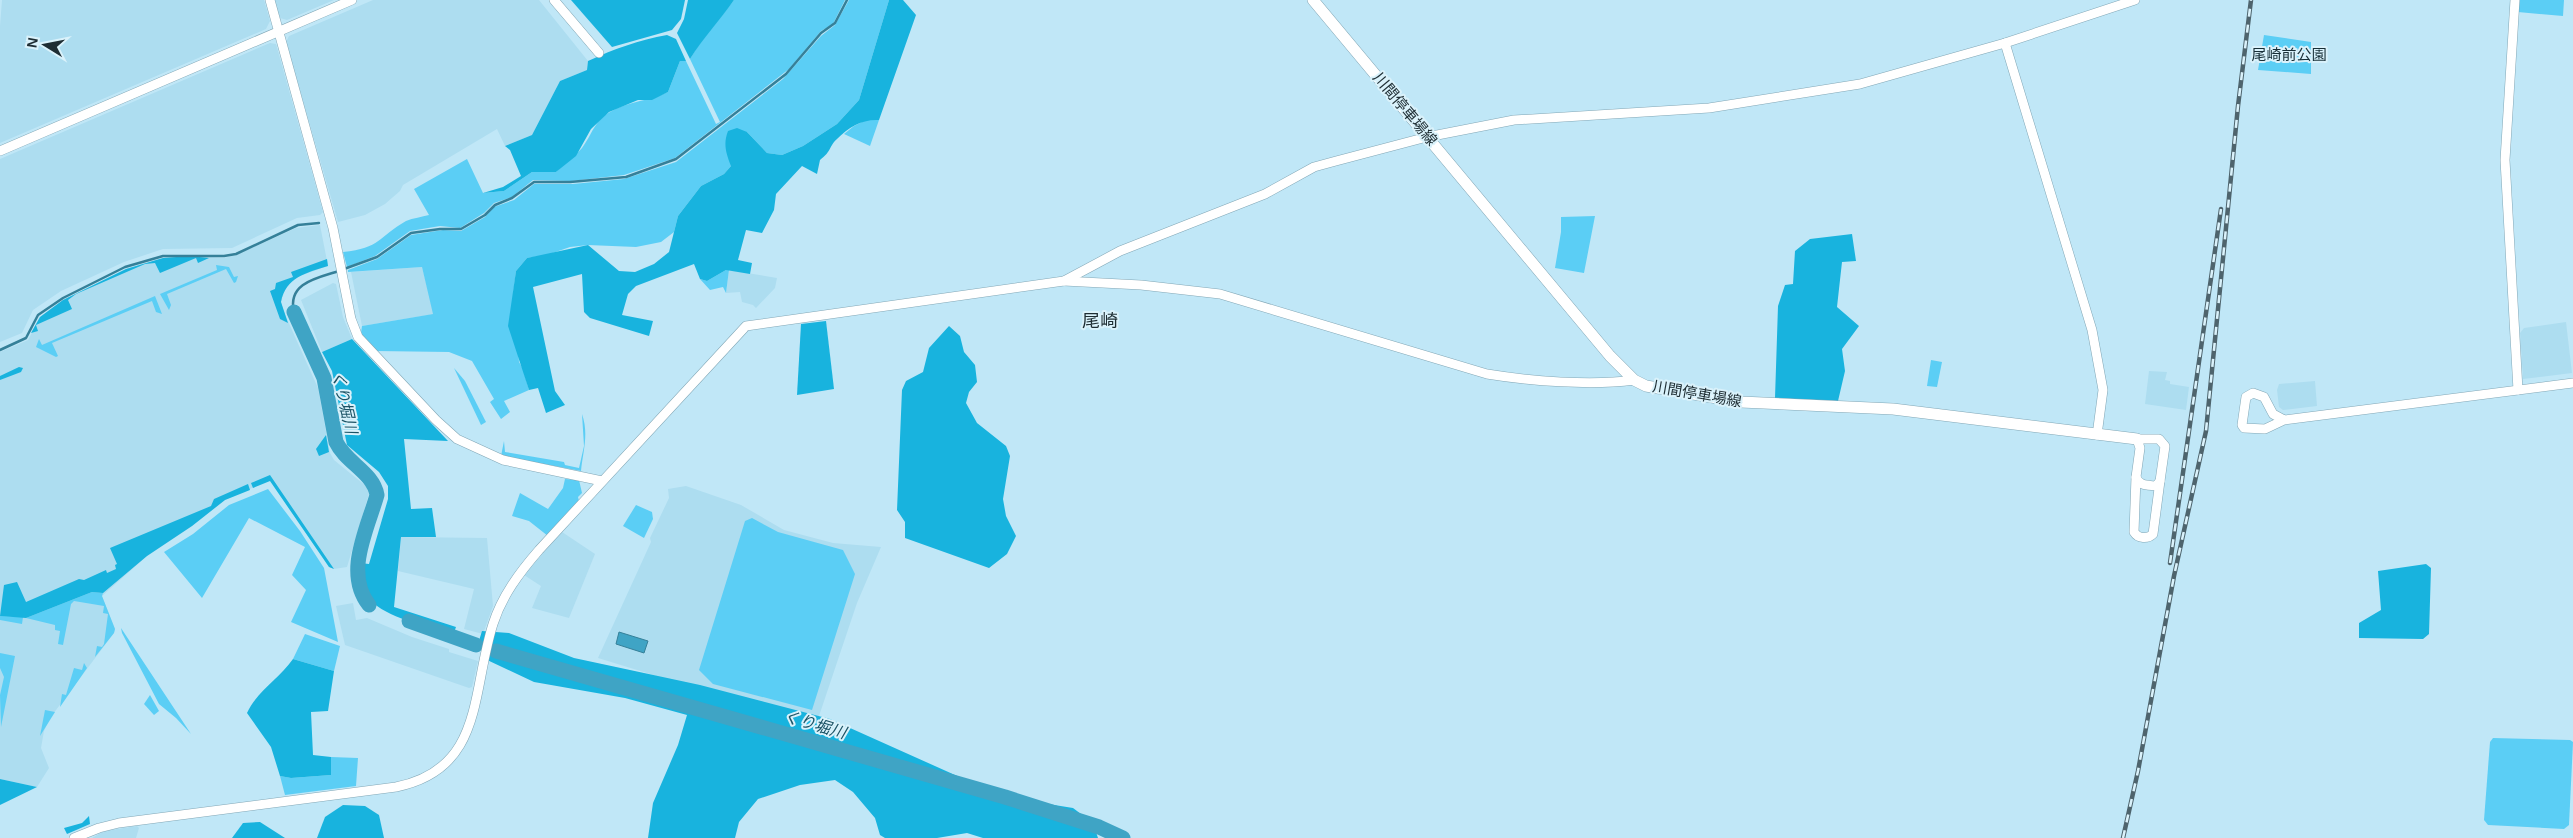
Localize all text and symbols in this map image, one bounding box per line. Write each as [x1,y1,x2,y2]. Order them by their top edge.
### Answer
north arrow [20,20,70,70]
text: N [23,36,41,49]
park label: 尾崎前公園 [2251,46,2327,63]
street label: 川間停車場線 [1370,69,1441,149]
district label: 尾崎 [1082,311,1118,331]
water label: くり堀川 [329,369,360,437]
street label: 川間停車場線 [1651,377,1743,410]
water label: くり堀川 [782,707,850,742]

